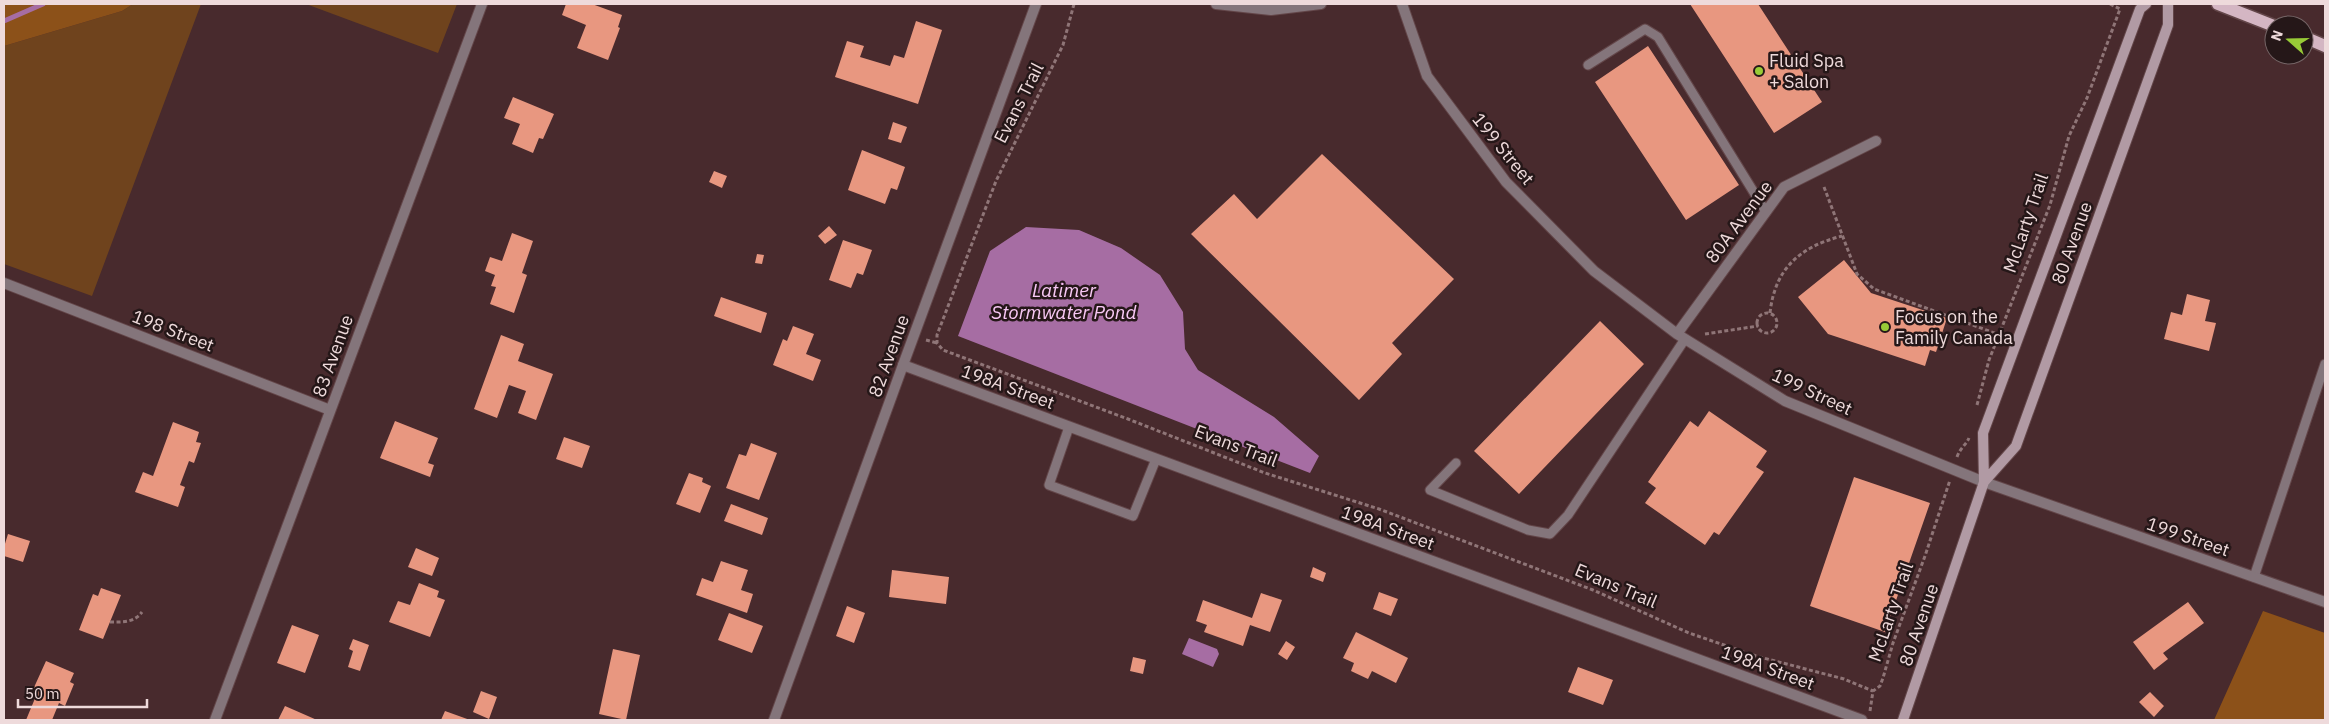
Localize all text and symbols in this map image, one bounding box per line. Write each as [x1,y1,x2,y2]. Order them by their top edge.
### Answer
north arrow [2264,15,2314,65]
text: N [2267,28,2287,43]
place label: Fluid Spa + Salon [1769,49,1844,93]
street label: Evans Trail [989,59,1049,147]
marker: Fluid Spa + Salon [1753,65,1765,77]
street label: 199 Street [1467,108,1539,189]
street label: McLarty Trail [1998,170,2053,276]
street label: 80A Avenue [1700,176,1777,268]
street label: 80 Avenue [2046,198,2097,287]
water label: Latimer Stormwater Pond [991,278,1138,324]
street label: 198 Street [129,304,217,357]
place label: Focus on the Family Canada [1895,305,2013,349]
street label: 83 Avenue [307,311,358,400]
street label: 82 Avenue [863,311,914,400]
marker: Focus on the Family Canada [1879,321,1891,333]
street label: 198A Street [958,359,1058,414]
street label: 199 Street [1768,363,1856,420]
street label: Evans Trail [1191,419,1281,472]
street label: 198A Street [1338,500,1438,555]
street label: 199 Street [2144,512,2233,561]
street label: Evans Trail [1572,558,1661,613]
street label: McLarty Trail [1863,559,1918,665]
street label: 80 Avenue [1894,580,1943,669]
street label: 198A Street [1718,640,1818,695]
scale bar [18,676,146,708]
text: 50 m [25,684,60,703]

